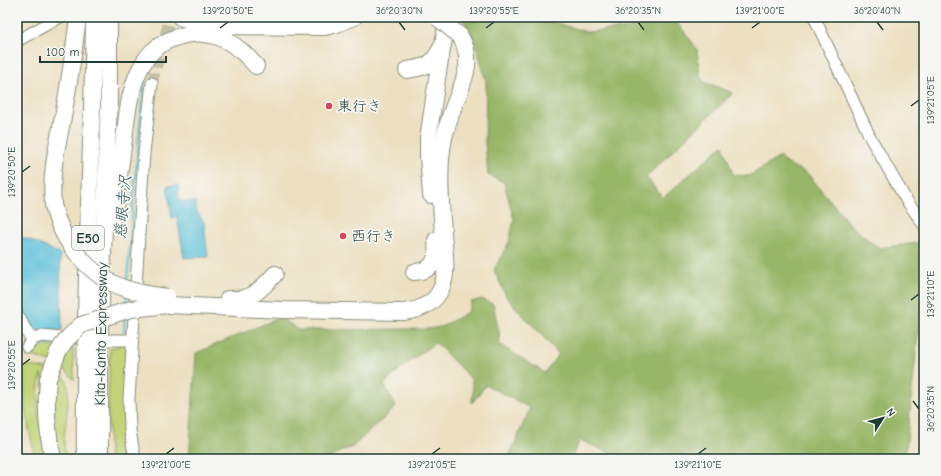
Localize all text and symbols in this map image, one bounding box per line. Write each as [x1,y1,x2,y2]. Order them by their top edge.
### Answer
text: 139°20'50"E [203,5,253,17]
text: 36°20'30"N [376,5,422,17]
text: 139°20'55"E [469,5,519,17]
text: 36°20'35"N [615,5,661,17]
text: 139°21'00"E [736,5,784,17]
text: 36°20'40"N [854,5,900,17]
scale bar [40,38,166,64]
text: 100 m [46,45,79,59]
text: 139°21'05"E [925,76,937,124]
place label: 東行き [337,97,382,115]
marker: 東行き [324,101,334,111]
text: 139°20'50"E [6,147,18,197]
water label: 慈眼寺沢 [111,173,135,240]
road number: E50 [72,226,104,250]
place label: 西行き [351,227,396,245]
marker: 西行き [338,231,348,241]
street label: Kita-Kanto Expressway [91,262,111,406]
text: 139°21'10"E [925,271,937,317]
text: 139°20'55"E [6,340,18,390]
text: 36°20'35"N [925,386,937,432]
north arrow [863,398,903,438]
text: N [883,406,898,419]
text: 139°21'00"E [142,459,190,471]
text: 139°21'05"E [408,459,456,471]
text: 139°21'10"E [675,459,721,471]

